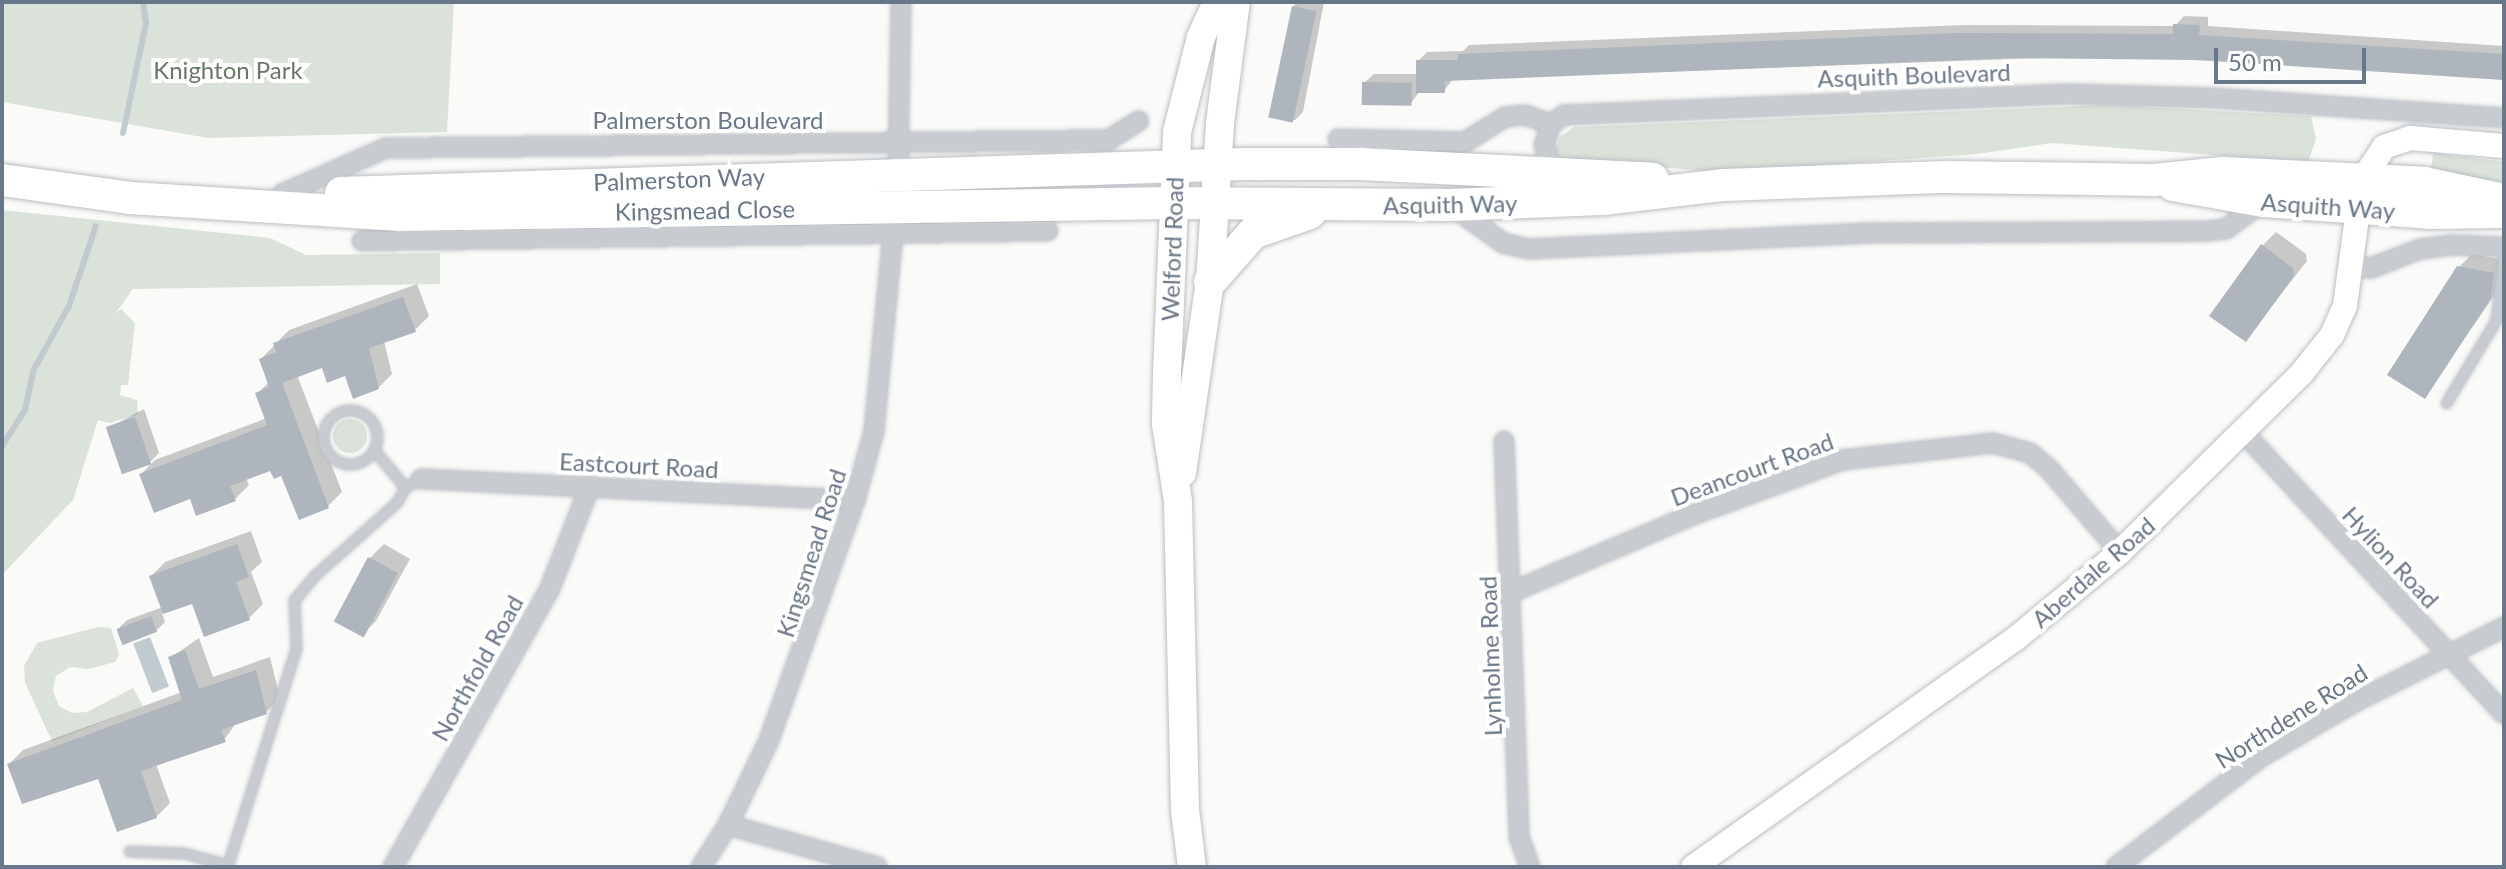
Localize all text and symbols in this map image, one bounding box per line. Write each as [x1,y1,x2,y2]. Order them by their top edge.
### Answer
scale bar [2218,32,2370,82]
text: 50 m [2228,47,2282,76]
park label: Knighton Park [153,56,303,84]
street label: Asquith Boulevard [1817,57,2011,93]
street label: Palmerston Boulevard [593,106,823,134]
street label: Palmerston Way [592,162,766,196]
street label: Welford Road [1155,176,1189,322]
street label: Asquith Way [2260,187,2396,225]
street label: Asquith Way [1382,188,1518,220]
street label: Kingsmead Close [615,194,795,226]
street label: Deancourt Road [1667,426,1837,512]
street label: Eastcourt Road [559,446,719,484]
street label: Kingsmead Road [770,465,852,641]
street label: Hylion Road [2337,500,2445,614]
street label: Aberdale Road [2026,511,2160,633]
street label: Lynholme Road [1473,575,1507,737]
street label: Northfold Road [425,590,529,746]
street label: Northdene Road [2210,658,2372,774]

